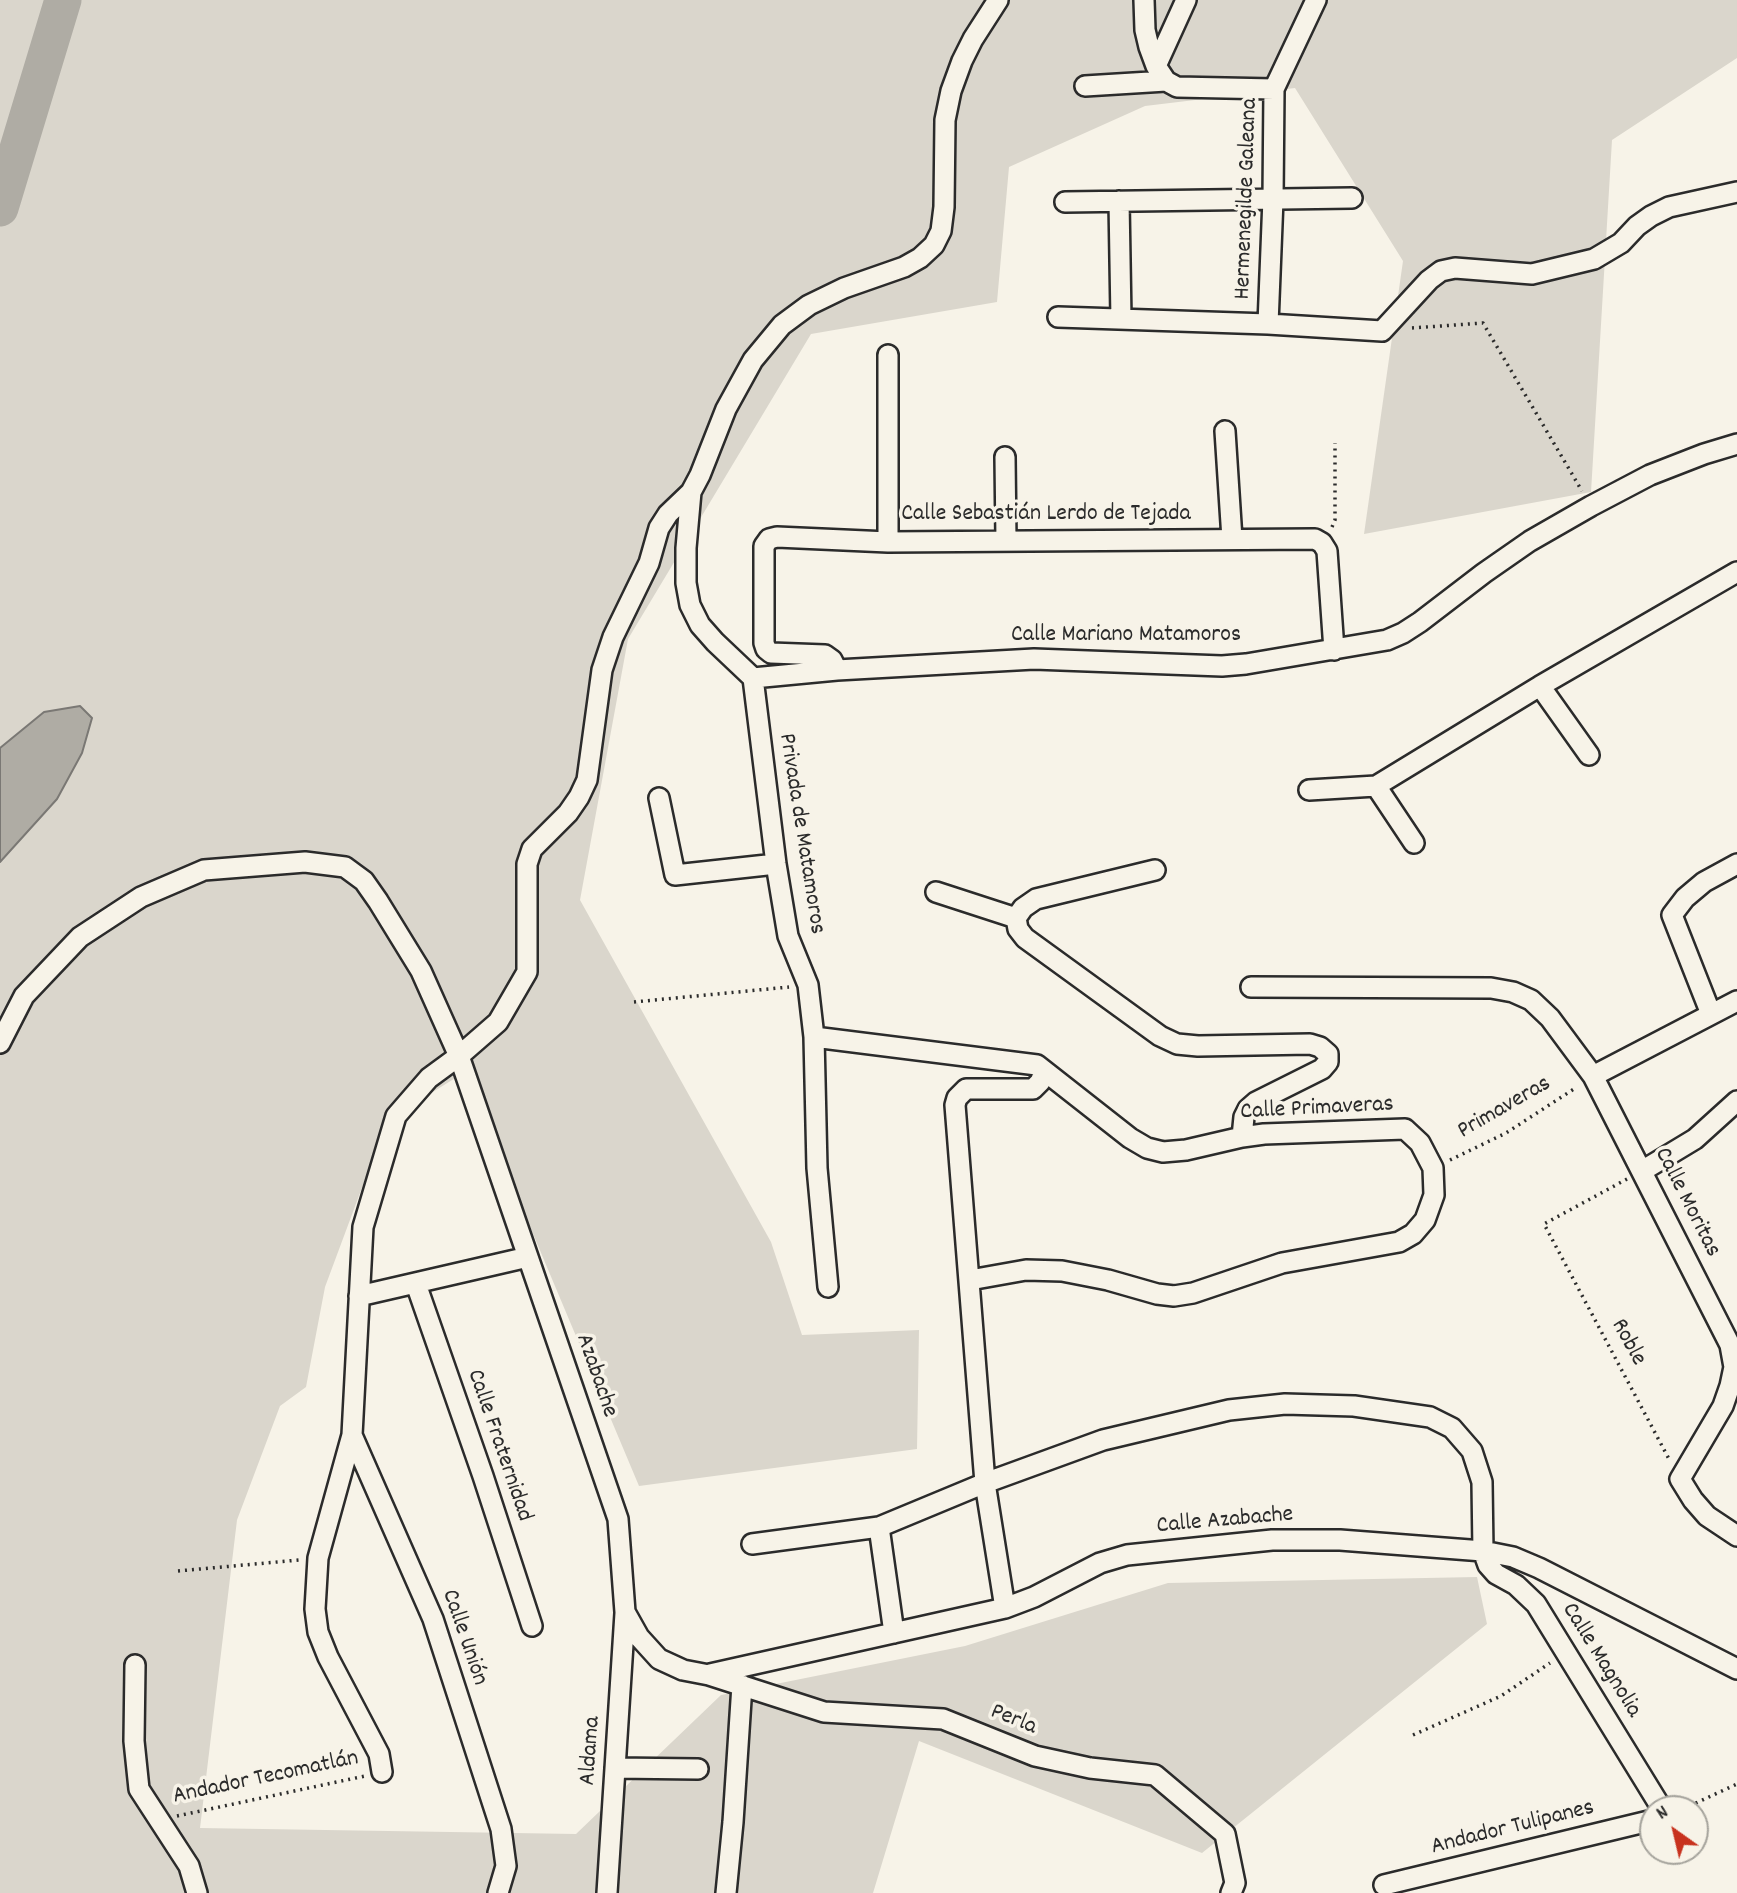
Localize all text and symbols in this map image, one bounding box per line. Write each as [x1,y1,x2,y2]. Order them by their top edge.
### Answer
street label: Hermenegilde Galeana [1230,98,1266,300]
street label: Calle Sebastián Lerdo de Tejada [901,502,1191,530]
street label: Calle Mariano Matamoros [1011,623,1241,651]
street label: Privada de Matamoros [770,731,830,937]
street label: Primaveras [1453,1071,1557,1147]
street label: Calle Primaveras [1240,1092,1394,1128]
street label: Calle Moritas [1646,1144,1726,1262]
street label: Roble [1603,1315,1651,1371]
street label: Azabache [567,1330,623,1422]
street label: Calle Fraternidad [458,1366,538,1526]
street label: Calle Azabache [1156,1502,1294,1542]
street label: Calle Unión [433,1586,493,1690]
street label: Calle Magnolia [1553,1598,1647,1724]
street label: Perla [986,1699,1040,1743]
street label: Aldama [575,1716,609,1786]
street label: Andador Tecomatlán [171,1745,361,1813]
street label: Andador Tulipanes [1428,1795,1598,1863]
north arrow [1639,1795,1709,1865]
text: N [1652,1800,1675,1828]

